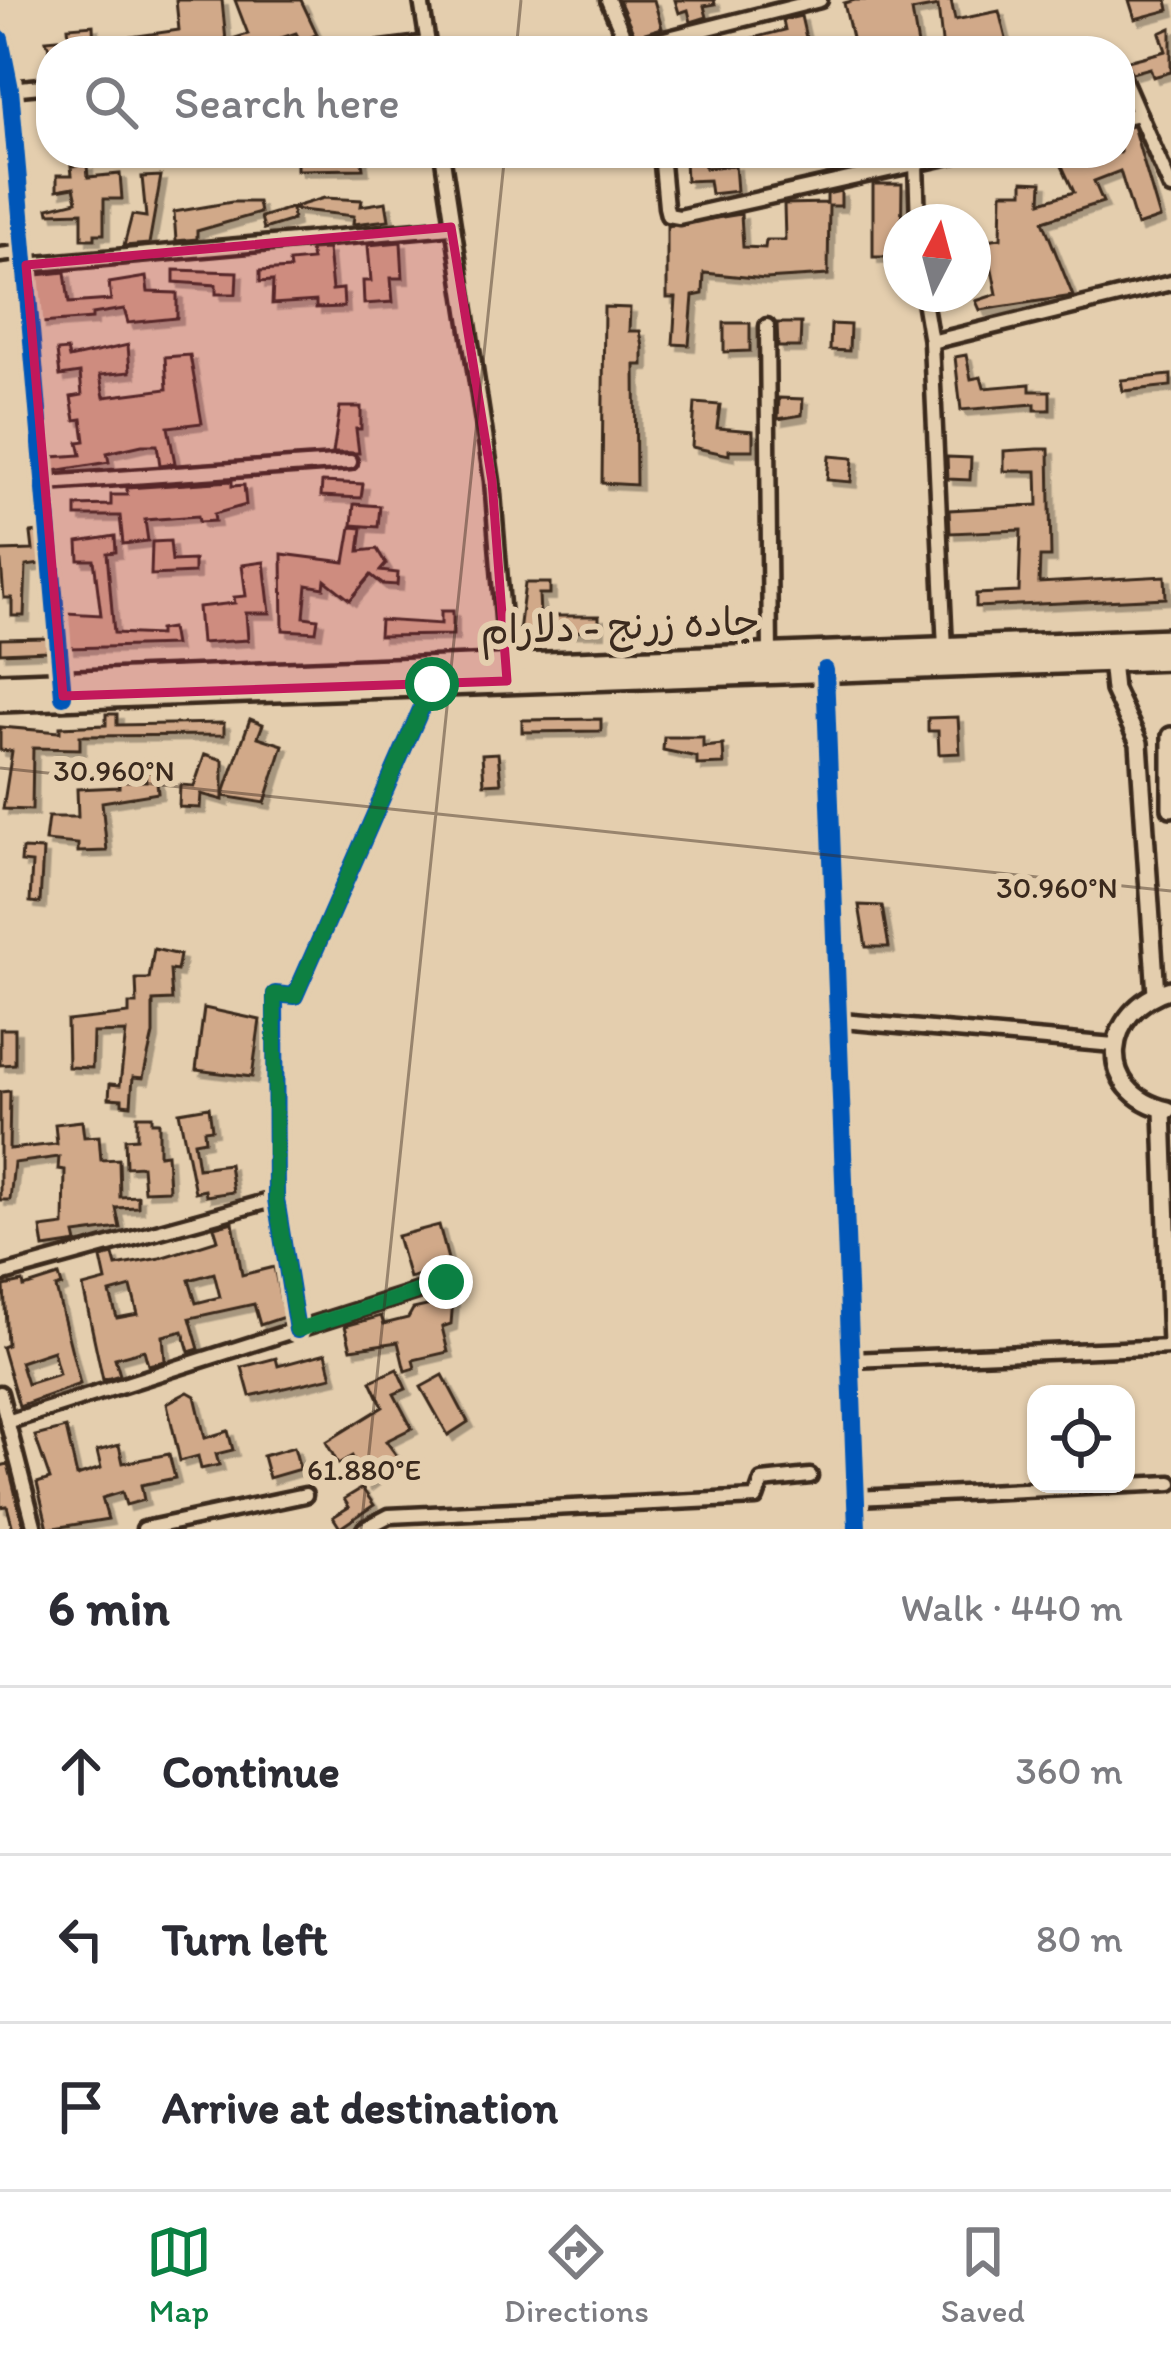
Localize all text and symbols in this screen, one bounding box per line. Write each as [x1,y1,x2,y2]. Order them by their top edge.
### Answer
search box [36,36,1135,168]
icon: search [78,69,144,135]
text: Search here [174,75,400,129]
north arrow [883,204,991,312]
street label: جاده زرنج - دلارام [480,597,761,660]
route start [405,657,459,711]
text: 30.960°N [53,752,175,789]
text: 30.960°N [996,869,1118,906]
route end [419,1255,473,1309]
map controls [1027,1385,1135,1493]
button: locate [1027,1385,1135,1493]
text: 61.880°E [307,1451,421,1488]
text: 6 min [48,1577,170,1638]
text: Walk · 440 m [900,1584,1123,1631]
icon: ahead [48,1738,114,1804]
text: Continue [162,1744,340,1798]
text: 360 m [1016,1747,1123,1794]
icon: left [48,1906,114,1972]
text: Turn left [162,1912,328,1966]
text: 80 m [1036,1915,1123,1962]
icon: arrive [48,2074,114,2140]
text: Arrive at destination [162,2080,558,2134]
tab: Map [146,2219,212,2330]
tab: Directions [504,2219,649,2330]
tab: Saved [941,2219,1025,2330]

